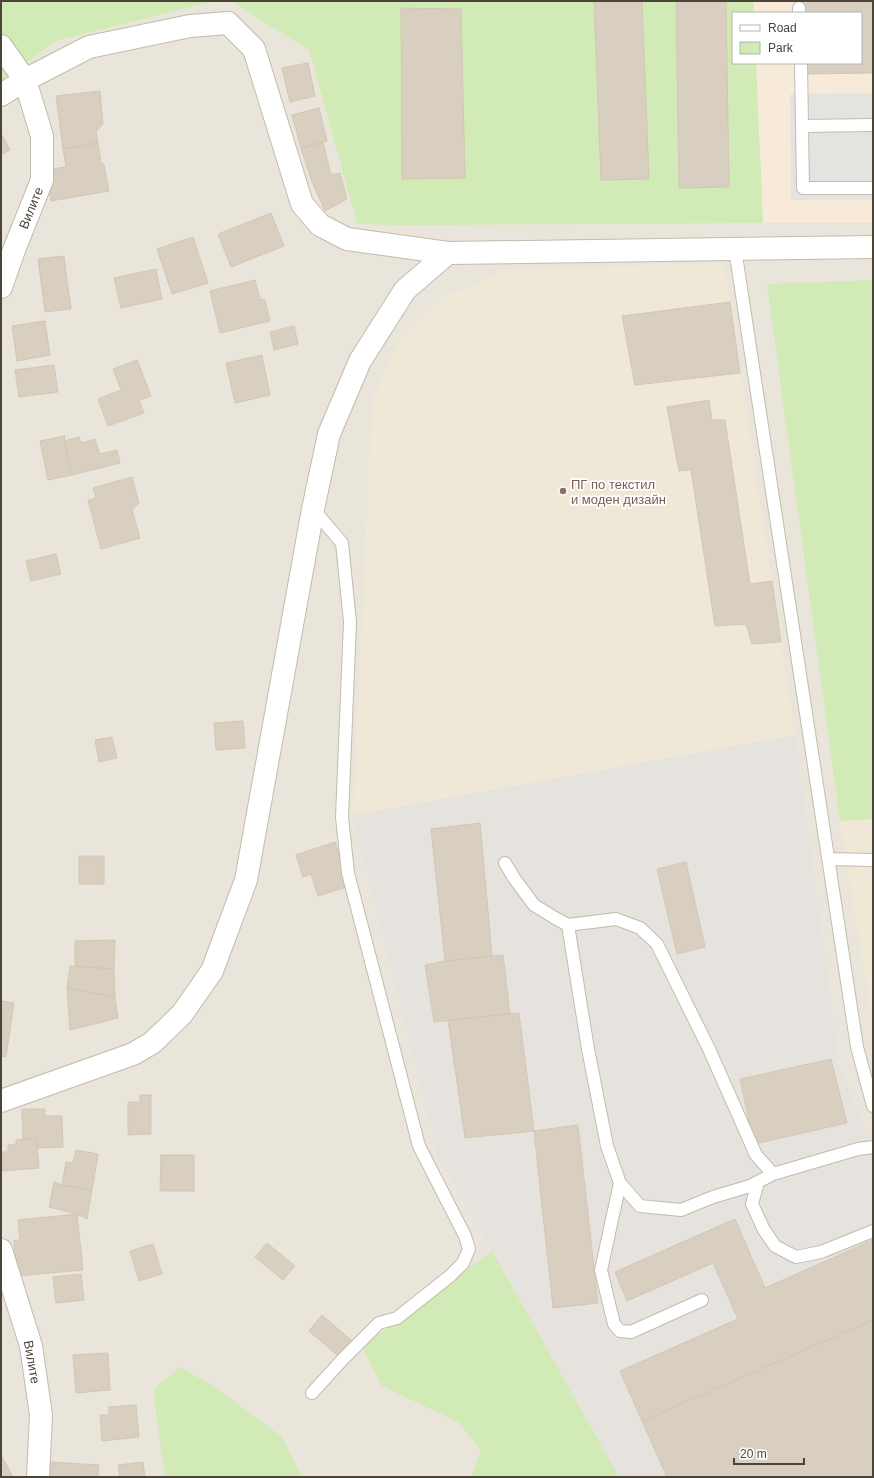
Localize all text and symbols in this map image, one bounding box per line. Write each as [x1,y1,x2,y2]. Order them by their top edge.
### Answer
legend [732,12,862,64]
text: Road [768,21,797,35]
text: Park [768,41,794,55]
street label: Вилите [16,185,46,231]
place label: ПГ по текстил и моден дизайн [571,477,666,507]
marker: ПГ по текстил и моден дизайн [558,486,568,496]
street label: Вилите [21,1339,43,1385]
scale bar [734,1440,804,1466]
text: 20 m [740,1447,767,1461]

